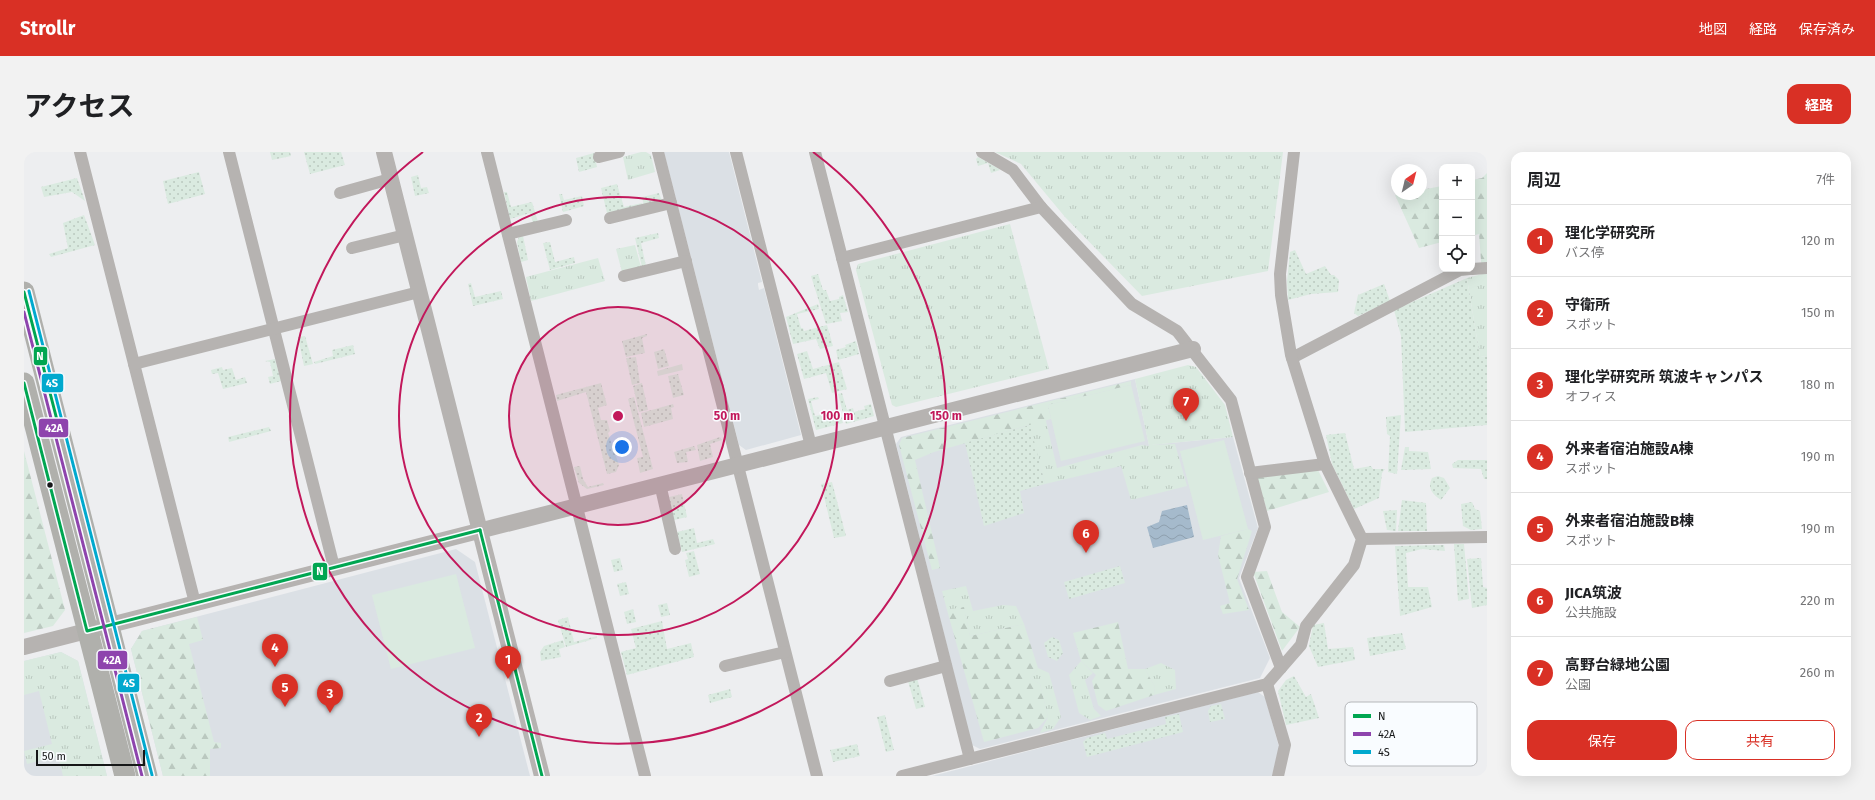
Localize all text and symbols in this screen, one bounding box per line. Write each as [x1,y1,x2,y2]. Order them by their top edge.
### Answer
text: Strollr [20,17,75,40]
text: 地図 [1699,21,1727,38]
text: 経路 [1749,21,1777,38]
text: 保存済み [1799,21,1855,38]
button: 経路 [1787,84,1851,124]
text: アクセス [24,90,135,123]
north arrow [1391,164,1427,200]
map controls [1439,164,1475,272]
button: + [1439,164,1475,200]
text: 周辺 [1527,170,1561,191]
text: 7件 [1816,172,1835,187]
button: − [1439,200,1475,236]
text: 理化学研究所 [1565,224,1655,242]
text: 1 [1537,233,1543,248]
text: 120 m [1801,233,1835,248]
button: locate [1439,236,1475,272]
text: バス停 [1565,245,1604,260]
text: 守衛所 [1565,296,1610,314]
text: 2 [1537,305,1543,320]
text: 150 m [1801,305,1835,320]
text: スポット [1565,317,1617,332]
line badge: N [33,346,48,366]
text: N [36,350,44,363]
text: 理化学研究所 筑波キャンパス [1565,368,1764,386]
line badge: 4S [41,373,64,393]
text: 4S [46,377,59,390]
text: 3 [1537,377,1543,392]
text: 180 m [1800,377,1835,392]
pin: 7 [1173,388,1199,421]
text: オフィス [1565,389,1617,404]
centre of rings [611,409,625,423]
text: 50 m [714,409,740,423]
text: 100 m [821,409,853,423]
text: 150 m [930,409,962,423]
line badge: 42A [38,418,69,438]
text: 42A [45,422,64,435]
your location [612,437,632,457]
text: 外来者宿泊施設A棟 [1565,440,1694,458]
text: 4 [1536,449,1544,464]
text: 190 m [1801,449,1835,464]
text: スポット [1565,461,1617,476]
unlabelled marker [45,480,55,490]
text: 外来者宿泊施設B棟 [1565,512,1694,530]
pin: 6 [1073,520,1099,553]
text: 5 [1537,521,1543,536]
text: 190 m [1801,521,1835,536]
text: スポット [1565,533,1617,548]
line badge: N [312,562,328,581]
text: N [316,565,324,578]
text: JICA筑波 [1565,584,1622,602]
text: 6 [1536,593,1544,608]
text: 220 m [1800,593,1835,608]
text: 公共施設 [1565,605,1617,620]
pin: 4 [262,634,288,667]
pin: 1 [495,646,521,679]
line badge: 42A [97,650,128,670]
text: 42A [103,654,122,667]
text: 高野台緑地公園 [1565,656,1670,674]
text: 7 [1537,665,1543,680]
text: 260 m [1800,665,1835,680]
line badge: 4S [117,673,140,693]
pin: 5 [272,674,298,707]
text: 4S [123,677,136,690]
text: 公園 [1565,677,1591,692]
pin: 3 [317,680,343,713]
legend [1345,702,1477,766]
pin: 2 [466,704,492,737]
text: N [1378,710,1386,723]
button: 保存 [1527,720,1677,760]
button: 共有 [1685,720,1835,760]
text: 42A [1378,728,1396,741]
text: 4S [1378,746,1390,759]
scale bar [36,748,145,767]
text: 50 m [42,750,66,763]

